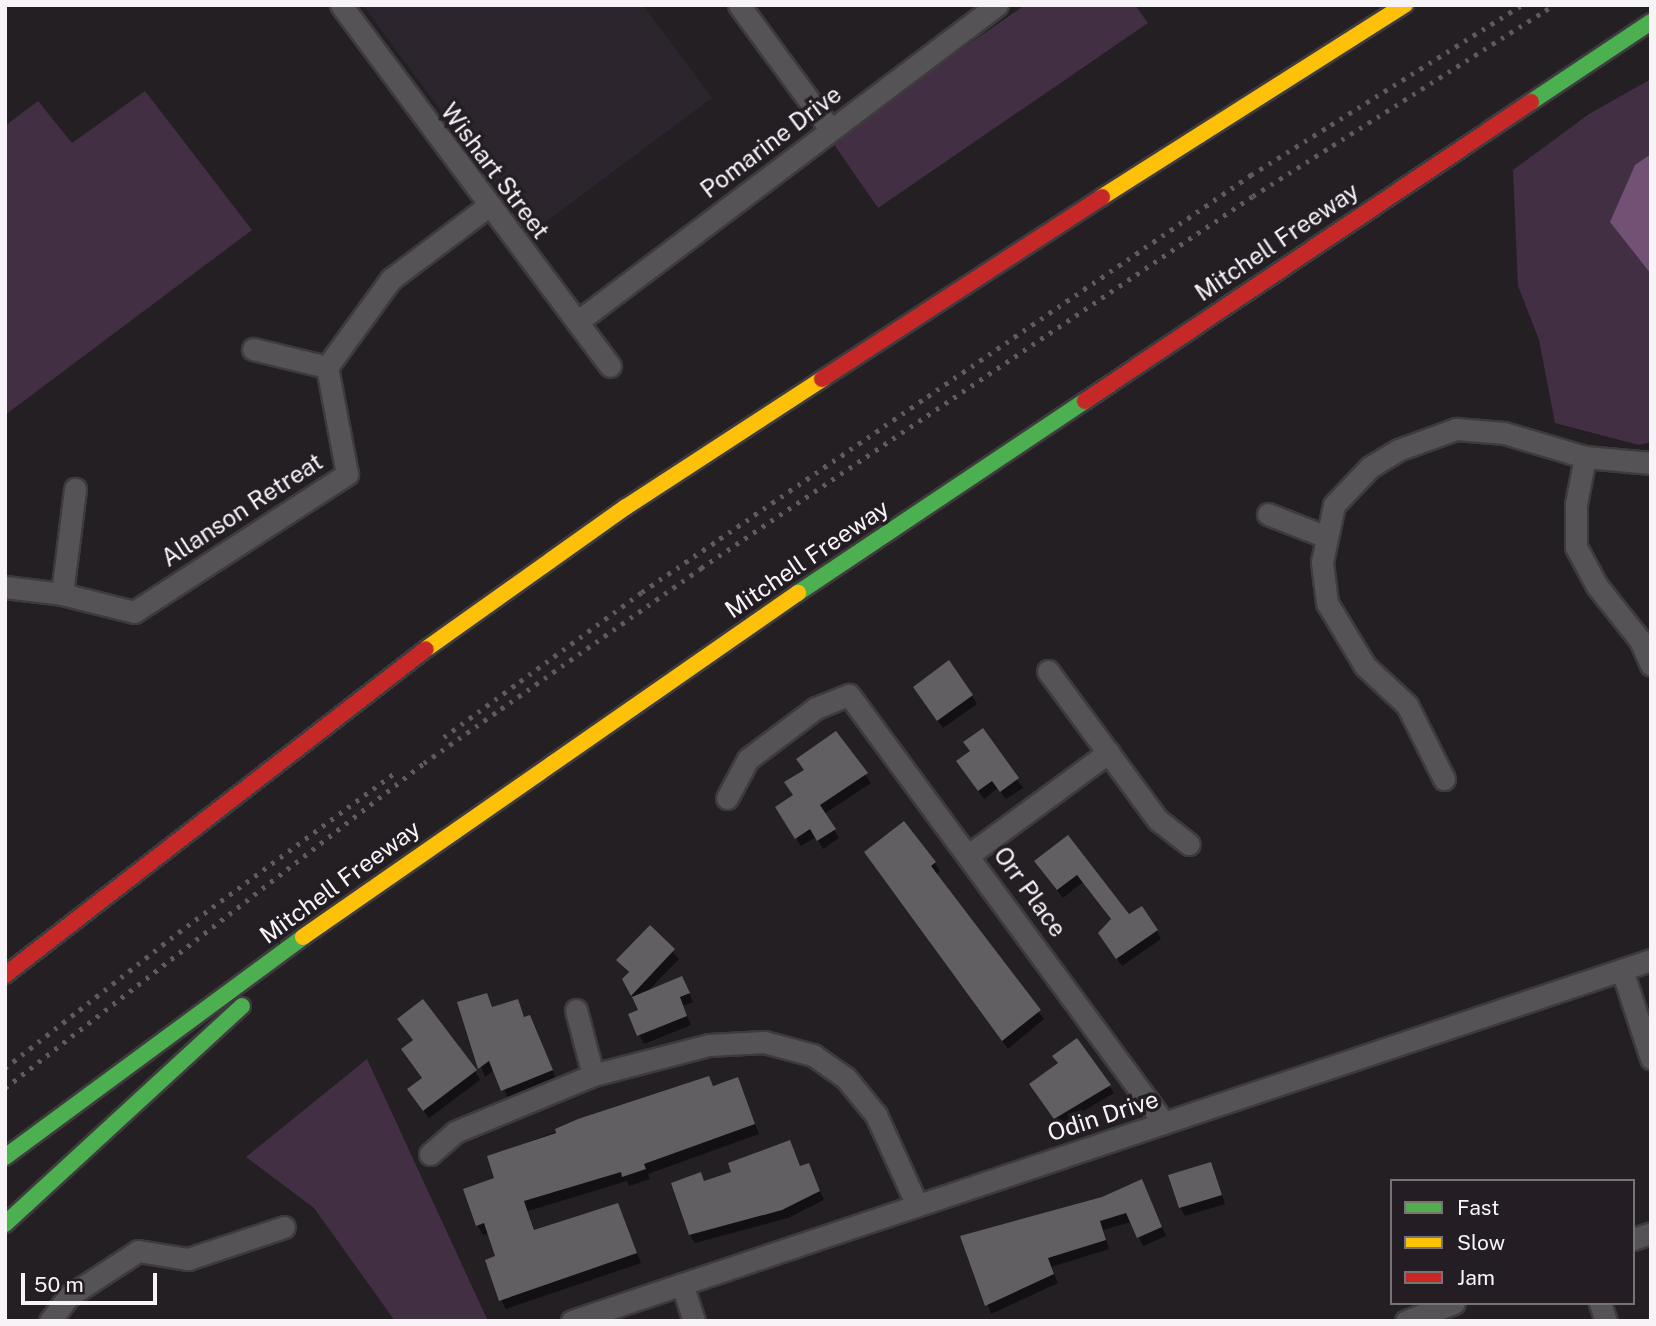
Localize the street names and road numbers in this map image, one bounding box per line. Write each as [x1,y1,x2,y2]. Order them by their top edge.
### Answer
street label: Pomarine Drive [695,80,847,204]
street label: Wishart Street [435,98,555,244]
street label: Mitchell Freeway [1190,177,1364,307]
street label: Allanson Retreat [156,447,328,573]
street label: Mitchell Freeway [720,494,894,624]
street label: Mitchell Freeway [254,814,426,950]
street label: Orr Place [988,841,1072,943]
street label: Odin Drive [1044,1085,1162,1147]

